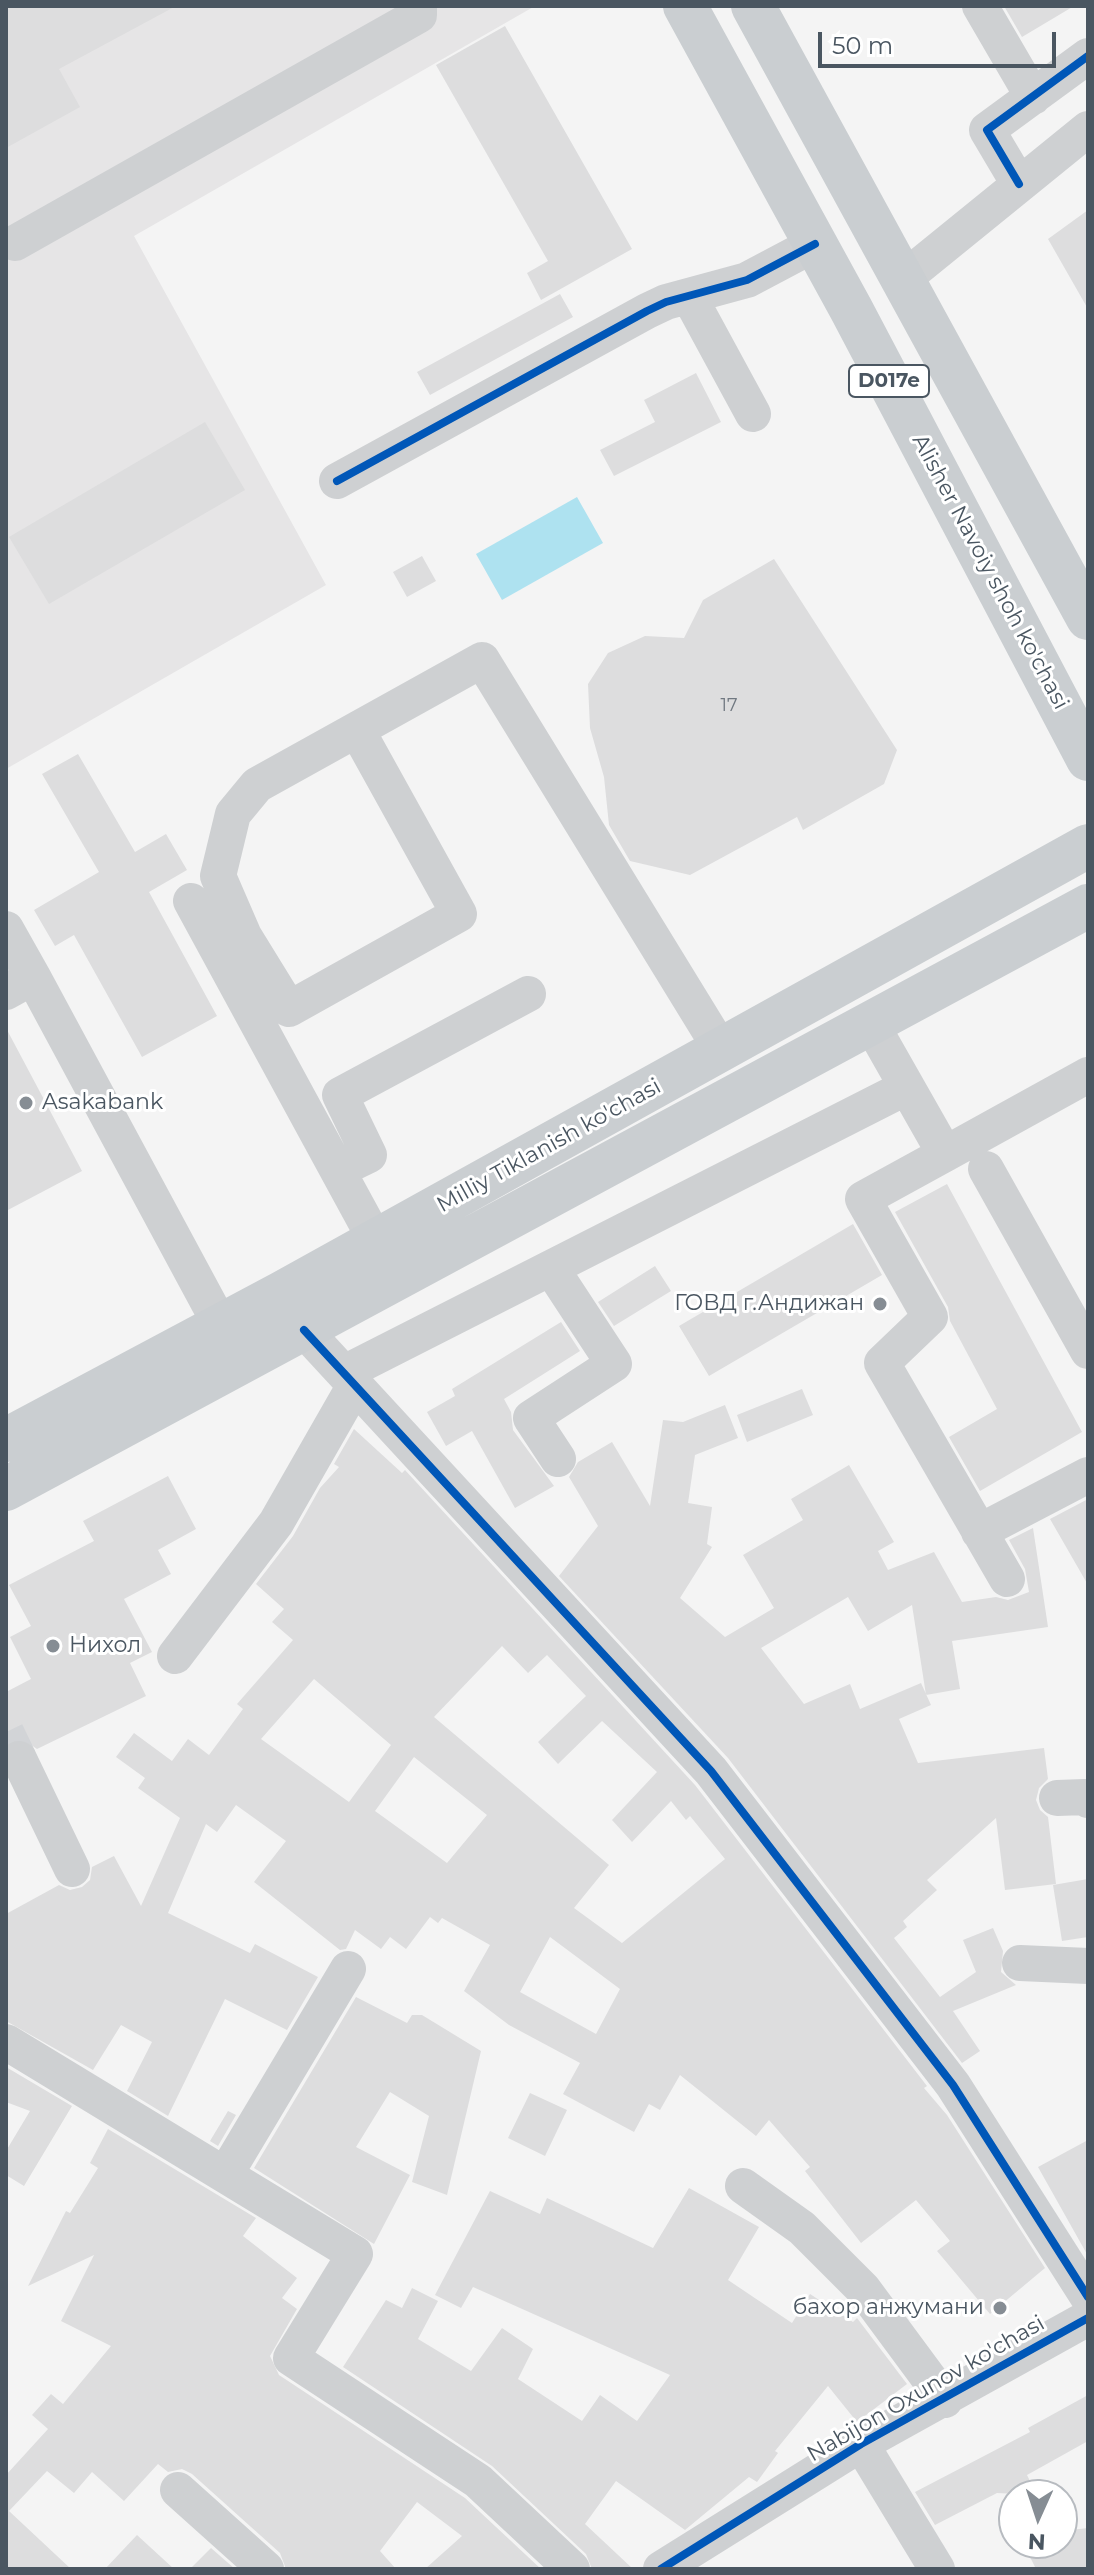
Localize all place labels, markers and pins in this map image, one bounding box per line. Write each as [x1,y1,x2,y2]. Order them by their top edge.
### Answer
place label: Asakabank [42,1090,163,1116]
marker: Asakabank [17,1094,35,1112]
place label: ГОВД г.Андижан [674,1291,864,1317]
marker: ГОВД г.Андижан [871,1295,889,1313]
place label: Нихол [69,1633,141,1659]
marker: Нихол [44,1637,62,1655]
place label: бахор анжумани [793,2295,984,2321]
marker: бахор анжумани [991,2299,1009,2317]

